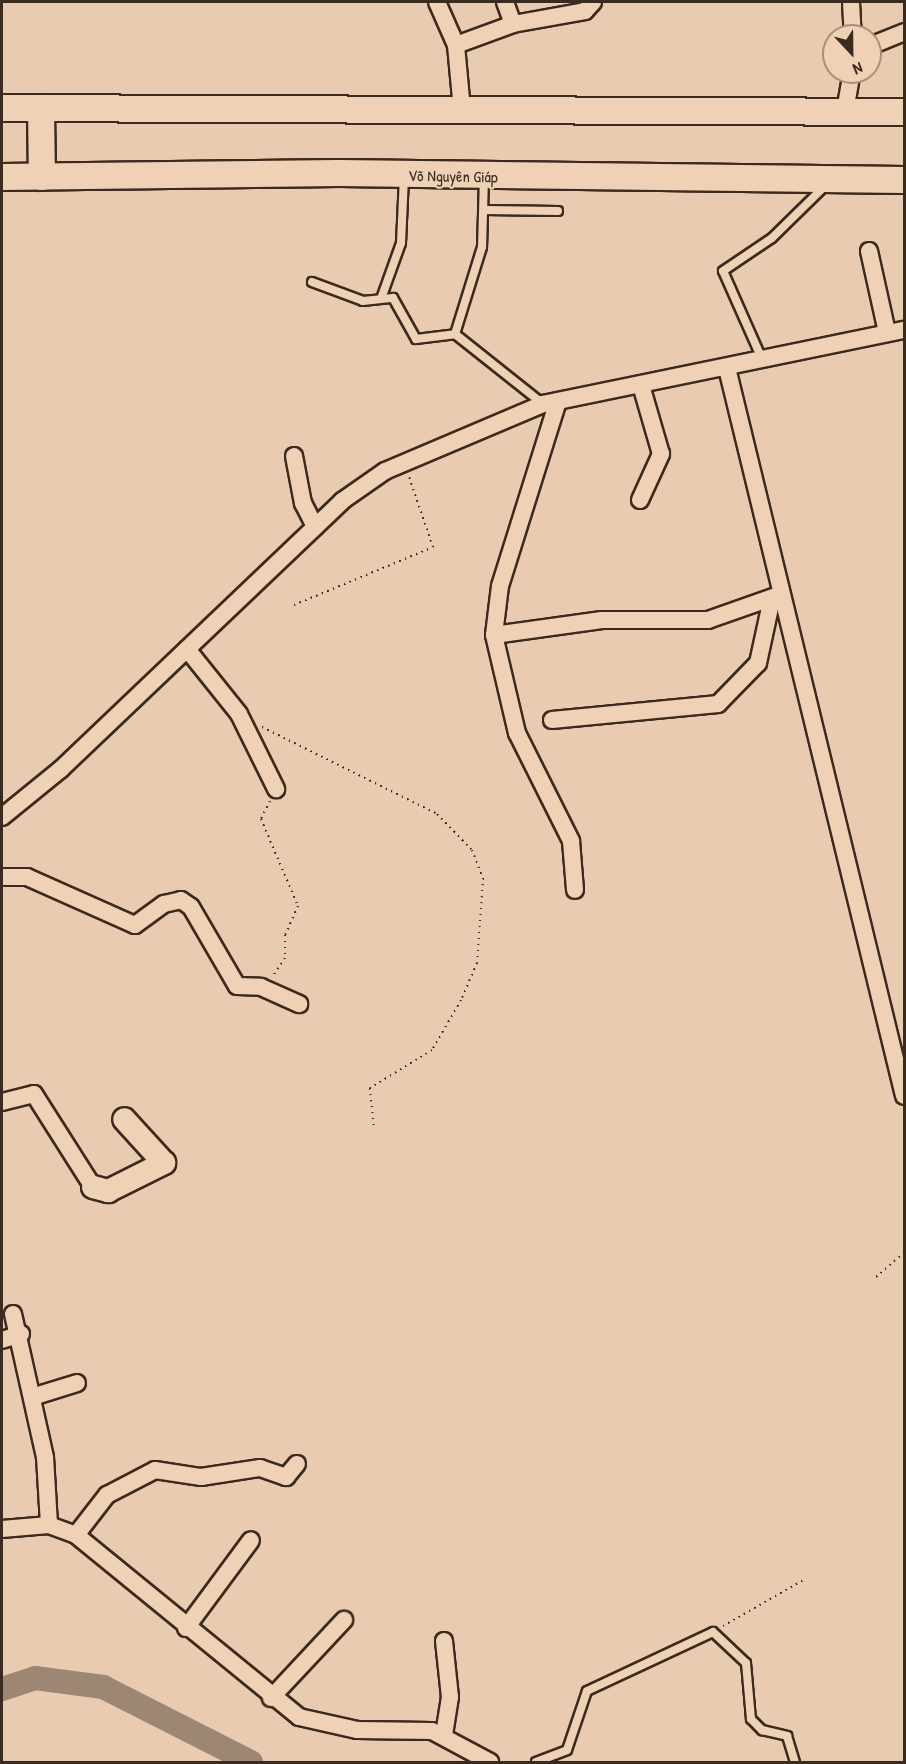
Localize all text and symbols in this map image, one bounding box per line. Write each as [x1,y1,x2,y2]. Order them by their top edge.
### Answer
north arrow [822,24,882,84]
text: N [850,57,866,81]
street label: Võ Nguyên Giáp [408,166,498,186]

